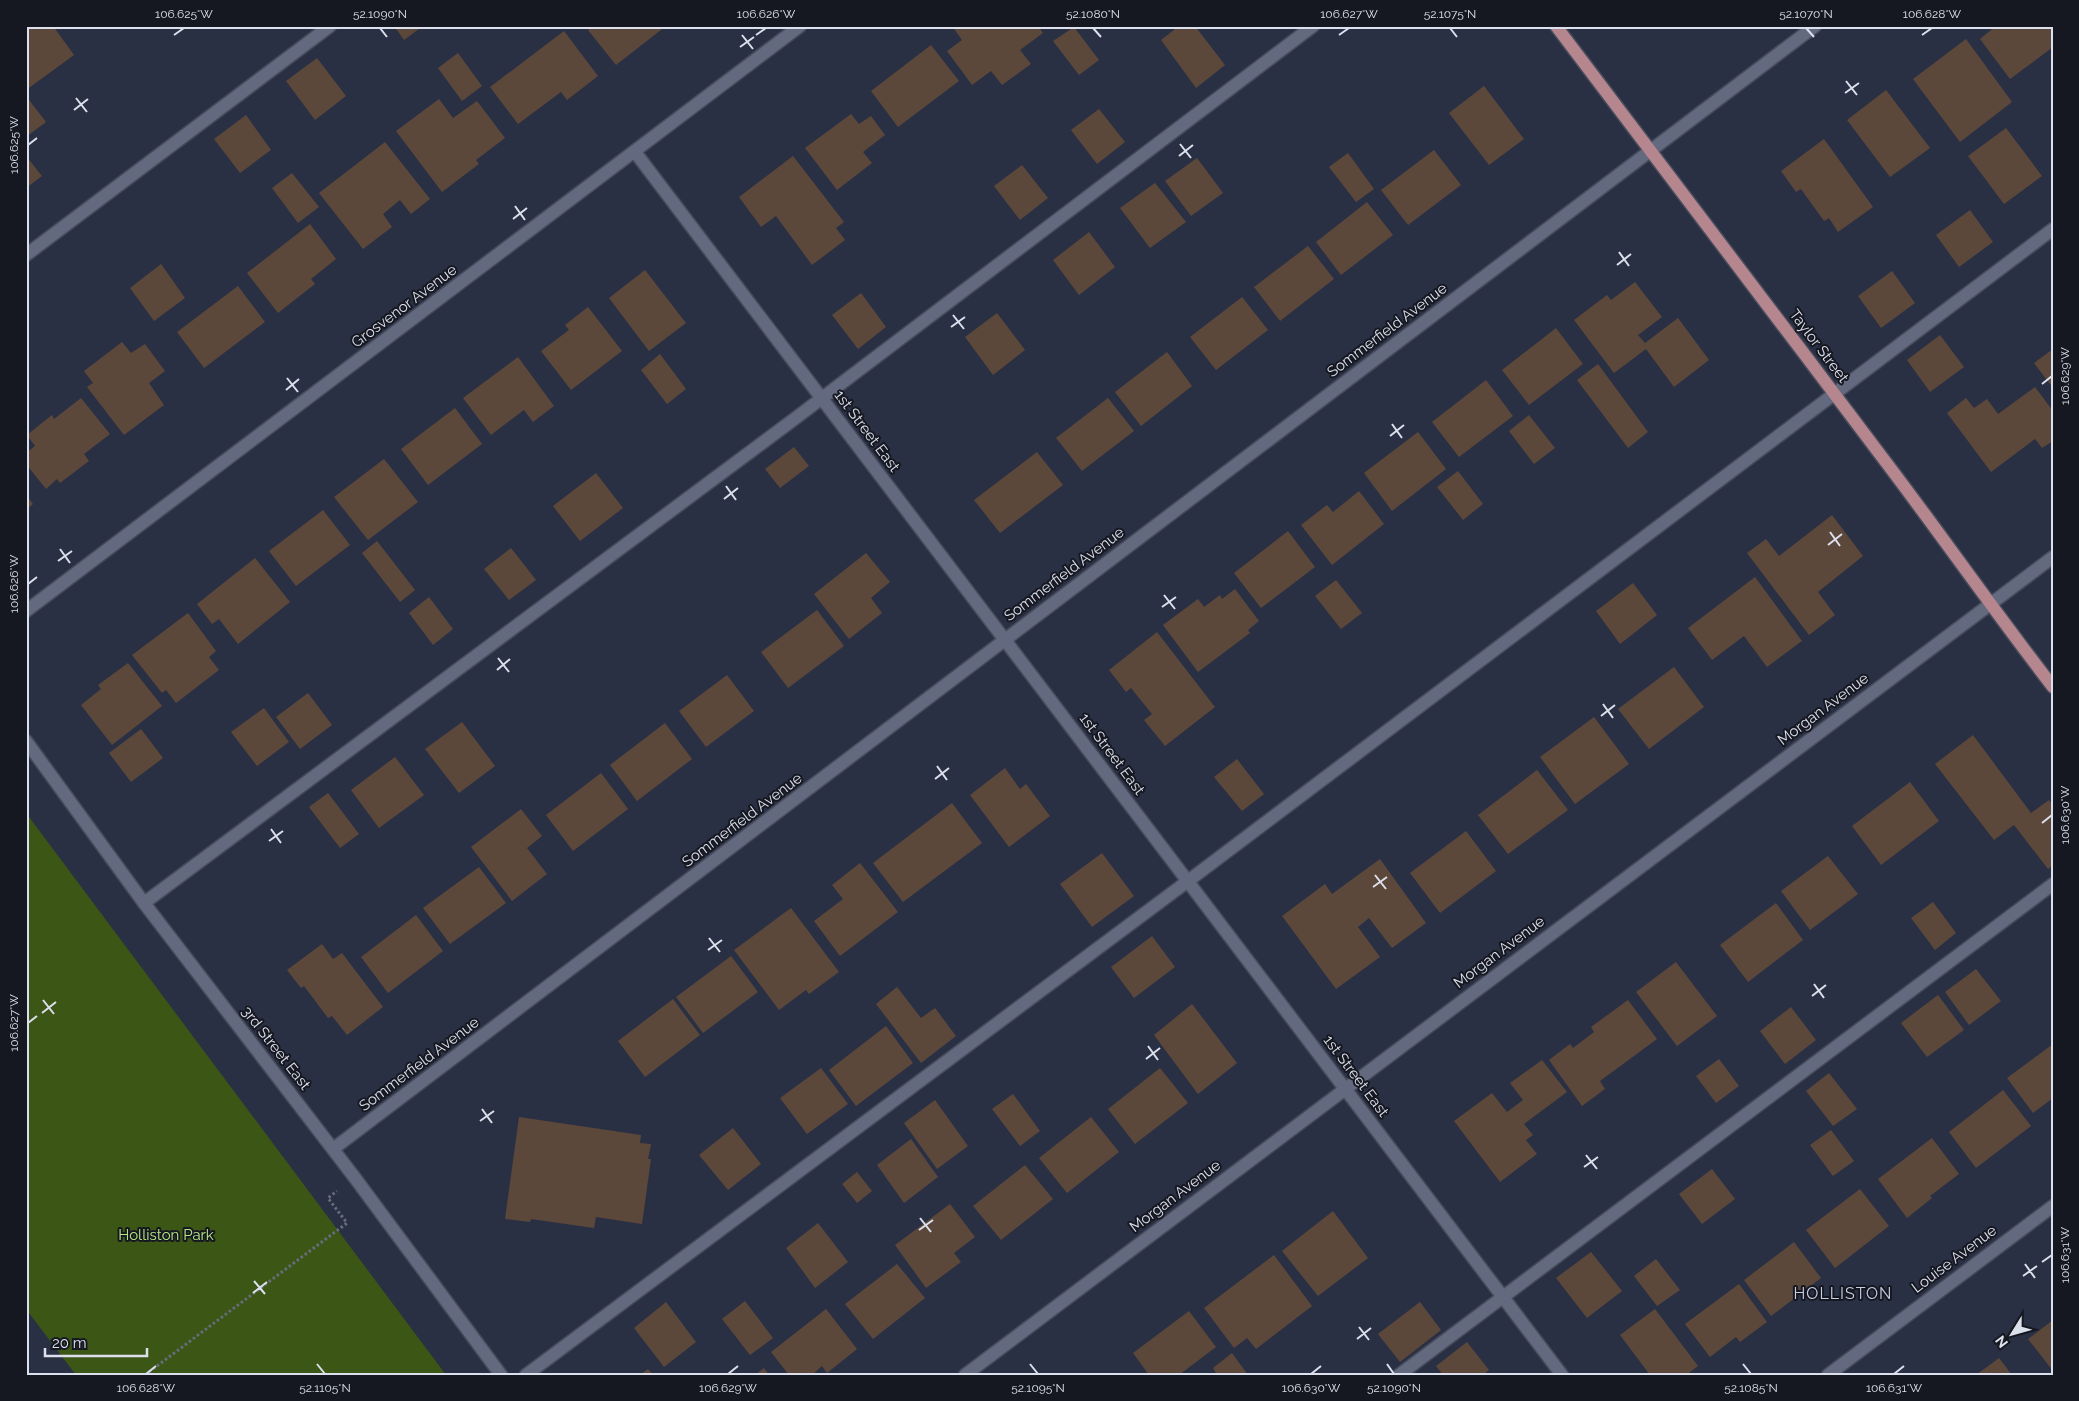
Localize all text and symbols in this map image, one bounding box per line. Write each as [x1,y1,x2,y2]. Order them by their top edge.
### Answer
text: 106.625°W [155,7,213,21]
text: 52.1090°N [353,7,407,21]
text: 106.626°W [737,7,796,21]
text: 52.1080°N [1066,7,1120,21]
text: 106.627°W [1320,7,1378,21]
text: 52.1075°N [1424,7,1476,21]
text: 52.1070°N [1779,7,1833,21]
text: 106.628°W [1903,7,1962,21]
text: 106.625°W [7,116,21,174]
street label: Grosvenor Avenue [348,261,460,351]
street label: Sommerfield Avenue [1324,279,1451,381]
street label: Taylor Street [1786,306,1852,386]
text: 106.629°W [2058,347,2072,405]
street label: 1st Street East [830,387,904,475]
street label: Sommerfield Avenue [1001,523,1128,625]
text: 106.626°W [7,554,21,613]
street label: Morgan Avenue [1774,669,1872,749]
street label: 1st Street East [1075,710,1149,798]
street label: Sommerfield Avenue [679,769,806,871]
text: 106.630°W [2058,785,2072,844]
street label: Morgan Avenue [1450,912,1548,992]
text: 106.627°W [7,994,21,1052]
street label: 3rd Street East [238,1003,314,1093]
street label: Sommerfield Avenue [356,1013,483,1115]
street label: 1st Street East [1319,1032,1393,1120]
street label: Morgan Avenue [1126,1156,1224,1236]
street label: Louise Avenue [1908,1221,2000,1297]
park label: Holliston Park [118,1226,214,1244]
text: 106.631°W [2058,1226,2072,1283]
district label: HOLLISTON [1794,1284,1892,1303]
north arrow [1986,1308,2036,1358]
scale bar [45,1326,148,1358]
text: N [1992,1333,2011,1351]
text: 20 m [52,1334,87,1352]
text: 106.628°W [117,1381,176,1395]
text: 52.1105°N [299,1381,351,1395]
text: 106.629°W [699,1381,757,1395]
text: 52.1095°N [1011,1381,1065,1395]
text: 106.630°W [1282,1381,1341,1395]
text: 52.1090°N [1367,1381,1421,1395]
text: 52.1085°N [1724,1381,1778,1395]
text: 106.631°W [1866,1381,1923,1395]

